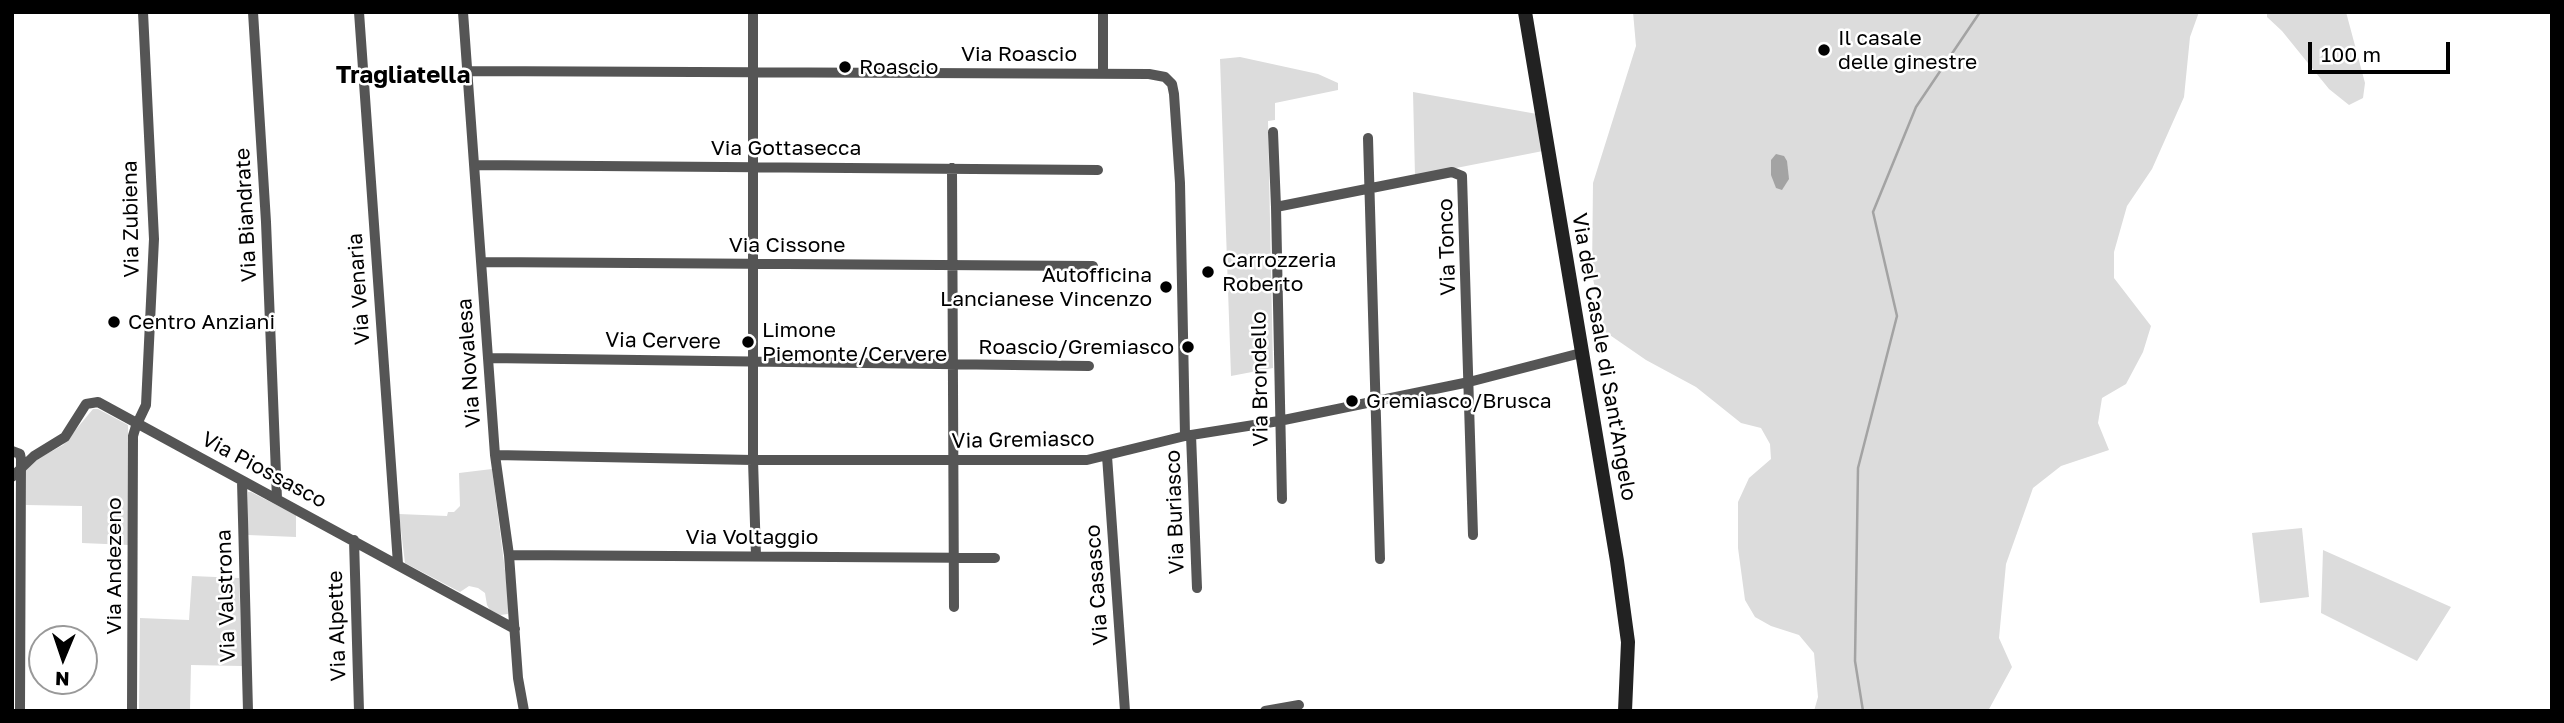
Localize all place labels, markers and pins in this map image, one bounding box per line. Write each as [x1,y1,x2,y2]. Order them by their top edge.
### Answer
place label: Il casale delle ginestre [1838,25,1977,75]
marker: Il casale delle ginestre [1816,42,1832,58]
place label: Roascio [859,54,938,80]
marker: Roascio [837,59,853,75]
place label: Carrozzeria Roberto [1222,247,1336,297]
place label: Autofficina Lancianese Vincenzo [940,262,1152,312]
marker: Carrozzeria Roberto [1200,264,1216,280]
marker: Autofficina Lancianese Vincenzo [1158,279,1174,295]
place label: Centro Anziani [128,309,275,335]
marker: Centro Anziani [106,314,122,330]
place label: Limone Piemonte/Cervere [762,317,947,367]
marker: Limone Piemonte/Cervere [740,334,756,350]
place label: Roascio/Gremiasco [978,334,1174,360]
marker: Roascio/Gremiasco [1180,339,1196,355]
place label: Gremiasco/Brusca [1366,388,1552,414]
marker: Gremiasco/Brusca [1344,393,1360,409]

